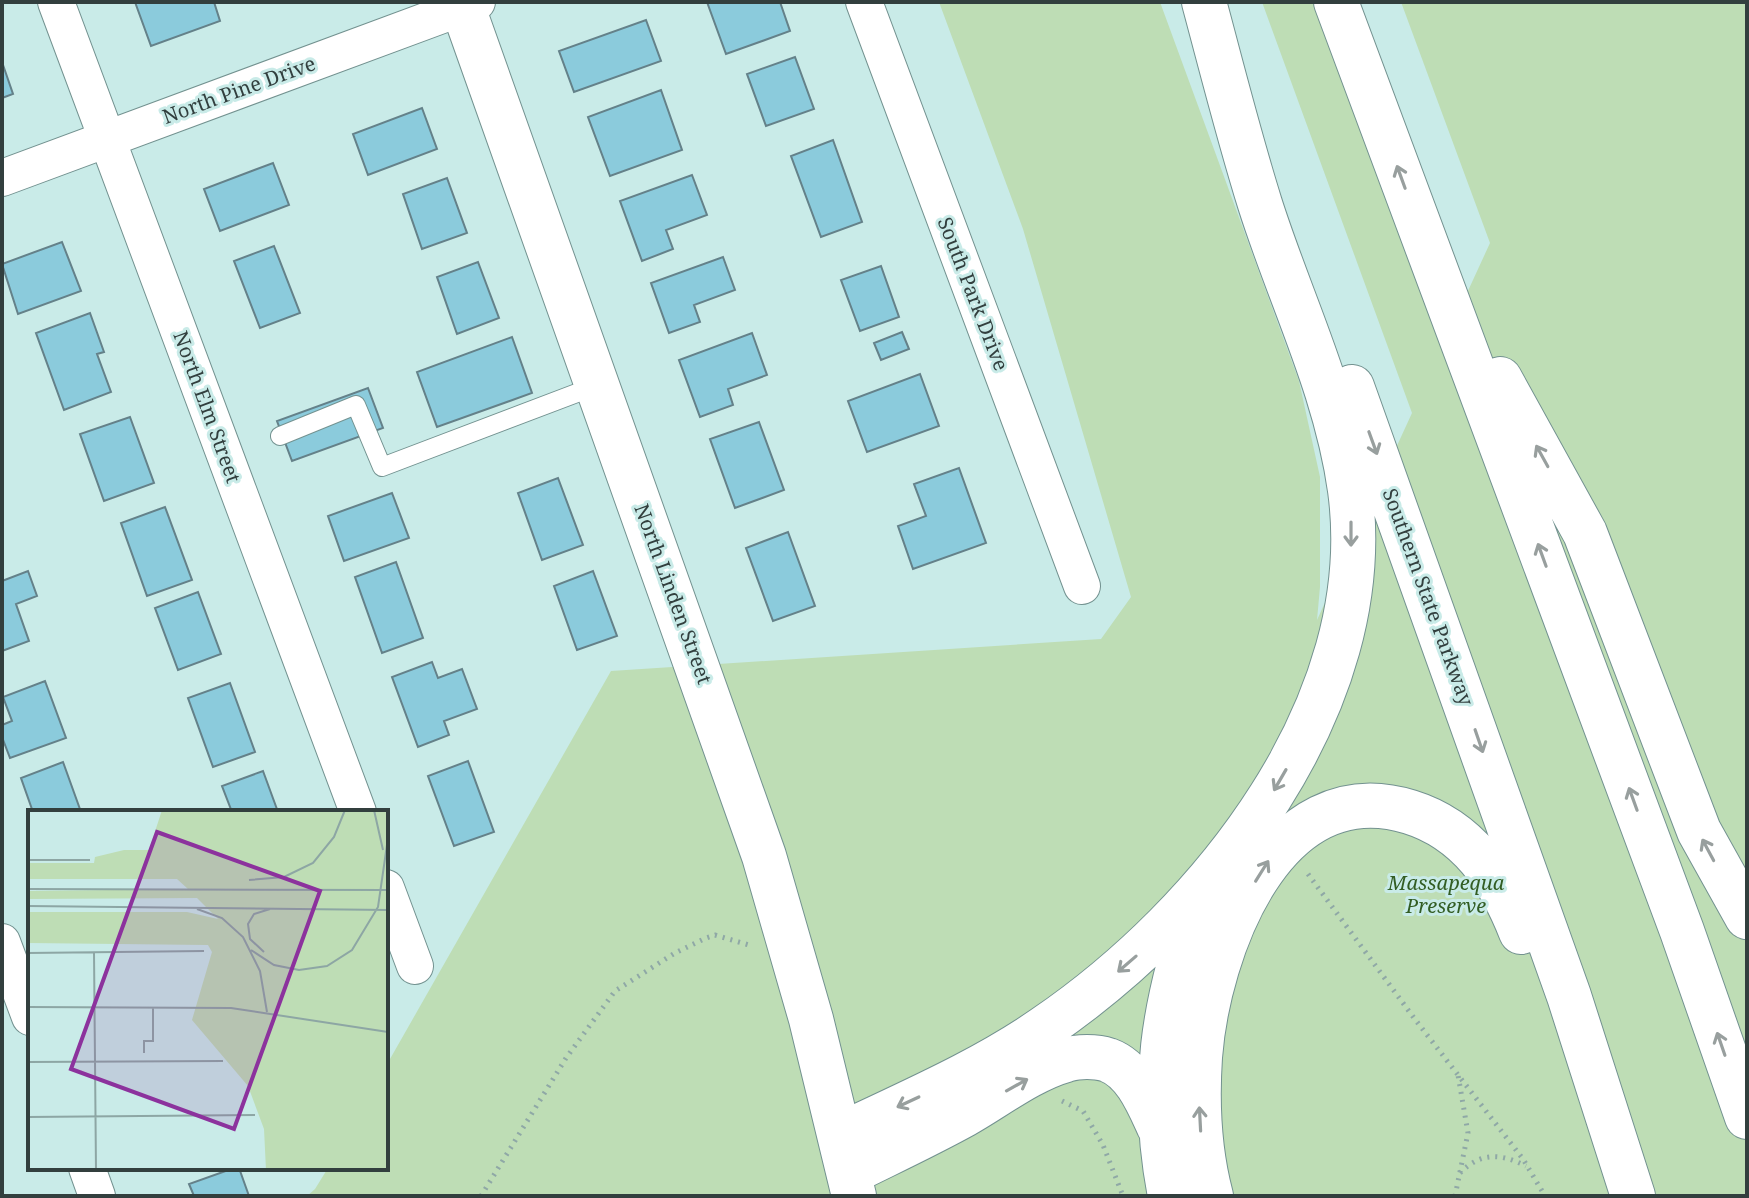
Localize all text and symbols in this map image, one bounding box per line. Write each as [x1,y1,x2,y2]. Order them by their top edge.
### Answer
street label: North Pine Drive [159,49,319,130]
one-way arrow [1393,165,1407,190]
street label: South Park Drive [932,213,1015,374]
street label: North Elm Street [167,327,247,486]
one-way arrow [1367,430,1381,455]
one-way arrow [1534,445,1550,468]
street label: Southern State Parkway [1377,485,1481,710]
street label: North Linden Street [628,500,719,688]
one-way arrow [1343,520,1359,547]
one-way arrow [1534,544,1548,568]
one-way arrow [1473,728,1488,753]
one-way arrow [1271,768,1287,791]
one-way arrow [1625,787,1639,812]
inset map [28,810,388,1170]
one-way arrow [1700,838,1716,862]
one-way arrow [1254,860,1270,883]
park label: Massapequa Preserve [1387,869,1505,919]
one-way arrow [1117,954,1137,972]
one-way arrow [1713,1031,1728,1056]
one-way arrow [1005,1077,1028,1093]
one-way arrow [896,1095,920,1110]
one-way arrow [1192,1106,1207,1133]

